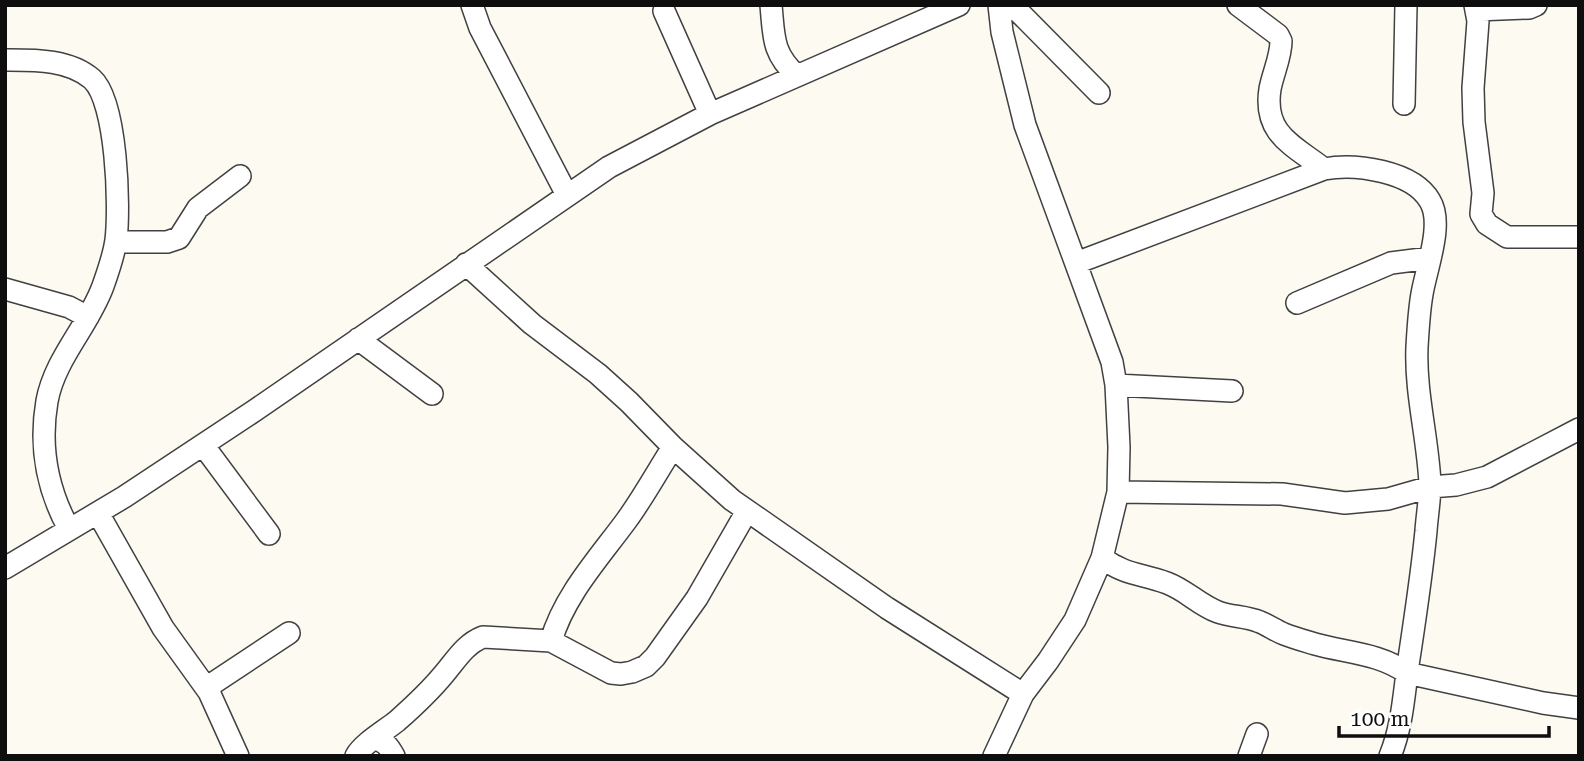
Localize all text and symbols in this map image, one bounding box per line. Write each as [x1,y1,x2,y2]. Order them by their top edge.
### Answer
scale bar [1339,694,1549,738]
text: 100 m [1350,707,1410,731]

